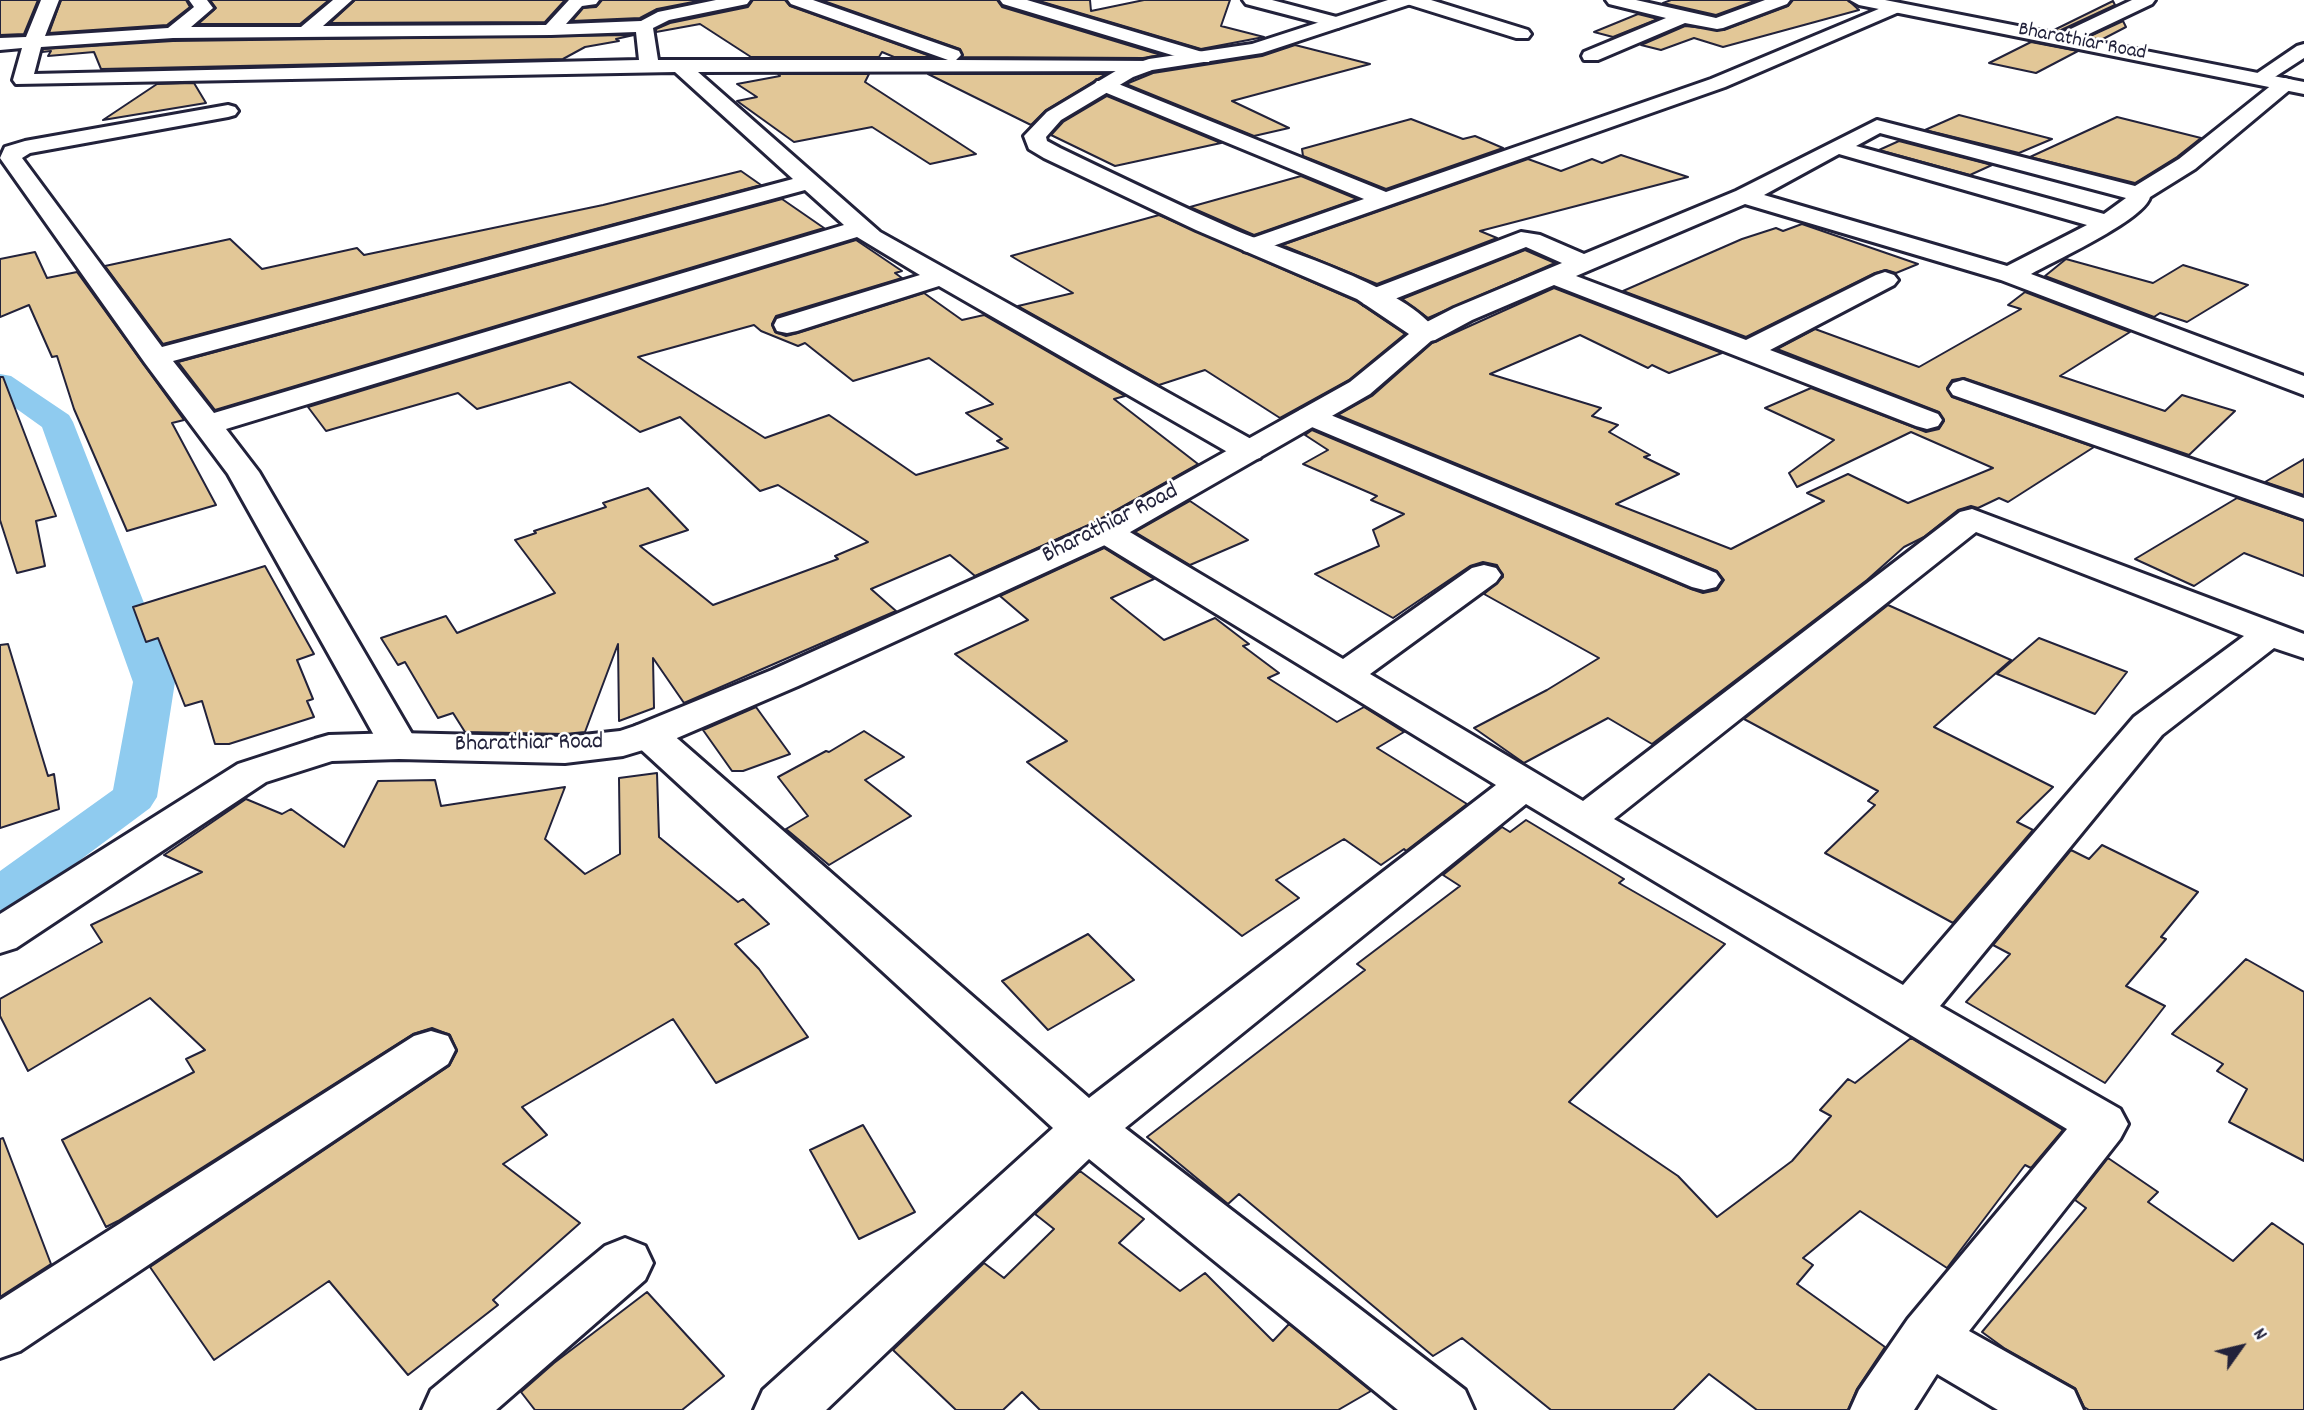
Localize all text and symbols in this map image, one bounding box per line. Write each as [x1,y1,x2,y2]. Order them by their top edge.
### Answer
street label: Bharathiar Road [2016,18,2148,68]
street label: Bharathiar Road [1038,478,1184,572]
street label: Bharathiar Road [454,729,604,761]
north arrow [2206,1312,2276,1382]
text: N [2245,1324,2273,1346]

